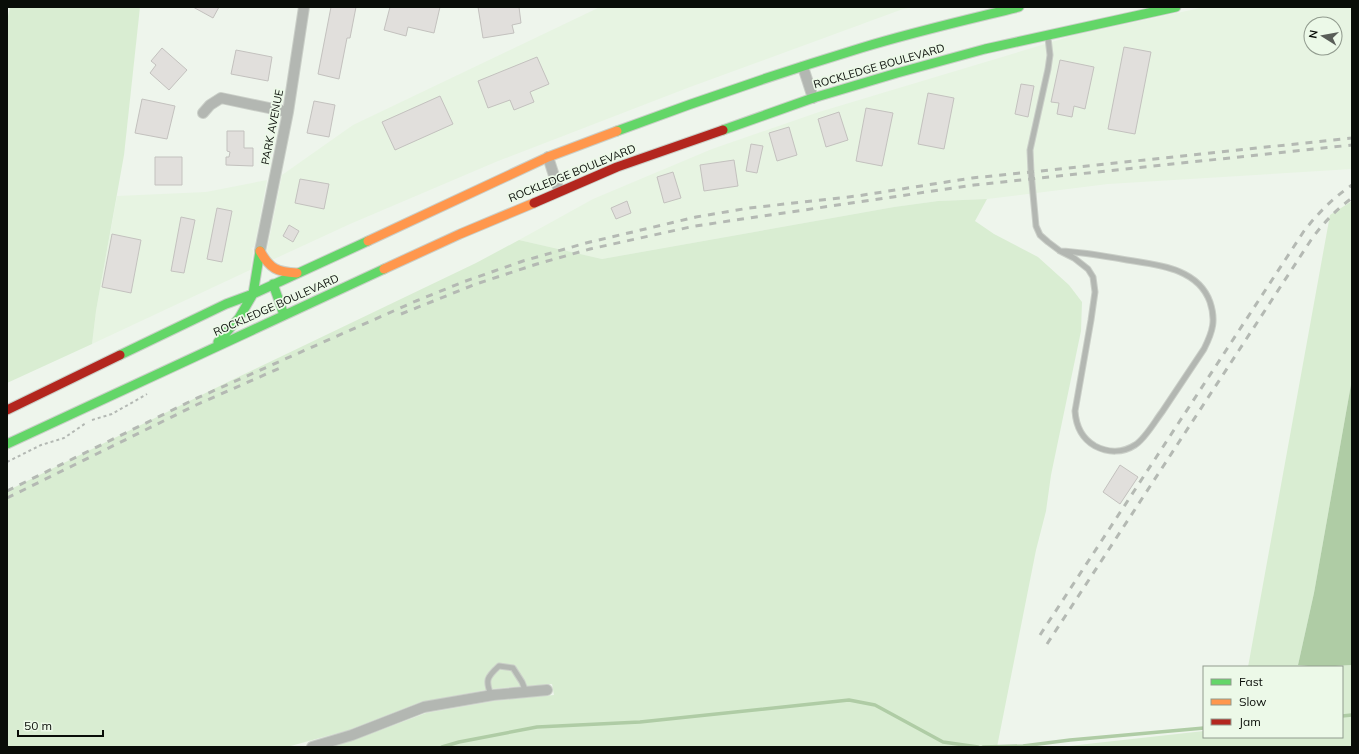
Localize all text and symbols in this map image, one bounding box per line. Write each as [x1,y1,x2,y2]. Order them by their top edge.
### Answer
north arrow [1303,16,1343,56]
text: N [1306,29,1321,40]
street label: ROCKLEDGE BOULEVARD [812,41,946,91]
street label: PARK AVENUE [258,88,286,166]
street label: ROCKLEDGE BOULEVARD [506,141,638,205]
street label: ROCKLEDGE BOULEVARD [211,271,341,339]
legend [1203,666,1343,738]
text: Fast [1239,674,1263,689]
text: Slow [1239,694,1267,709]
scale bar [18,712,103,738]
text: Jam [1239,714,1261,729]
text: 50 m [24,718,52,733]

